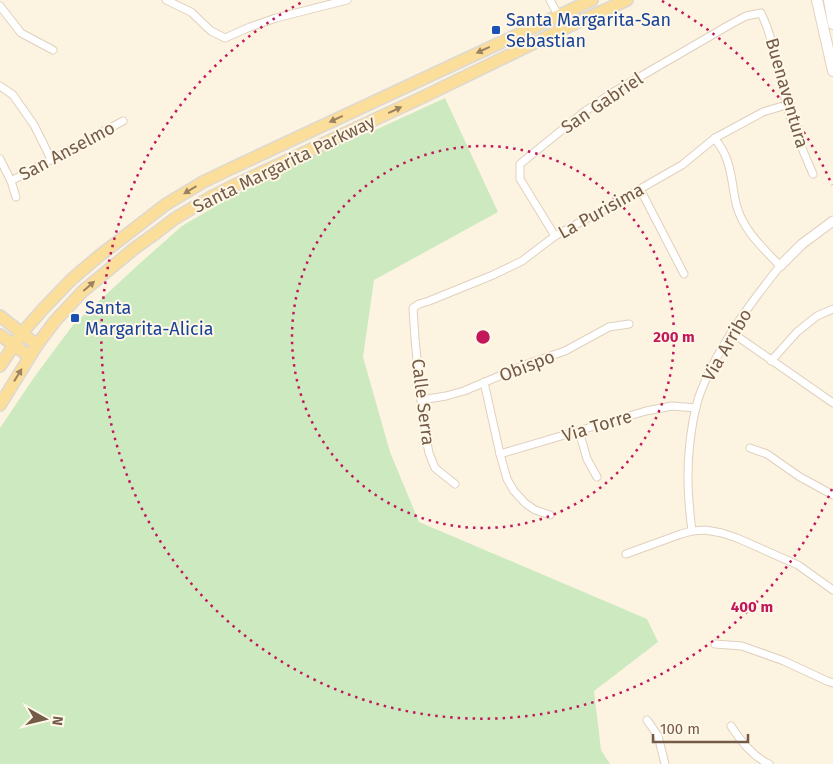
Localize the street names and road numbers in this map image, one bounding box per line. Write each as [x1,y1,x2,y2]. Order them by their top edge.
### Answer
street label: Buenaventura [761,35,813,151]
street label: San Gabriel [557,68,647,138]
street label: Santa Margarita Parkway [189,110,379,218]
street label: San Anselmo [15,117,119,185]
street label: La Purisima [554,178,648,244]
street label: Via Arribo [697,305,757,385]
street label: Obispo [496,345,558,387]
street label: Calle Serra [407,357,439,447]
street label: Via Torre [560,405,634,447]

